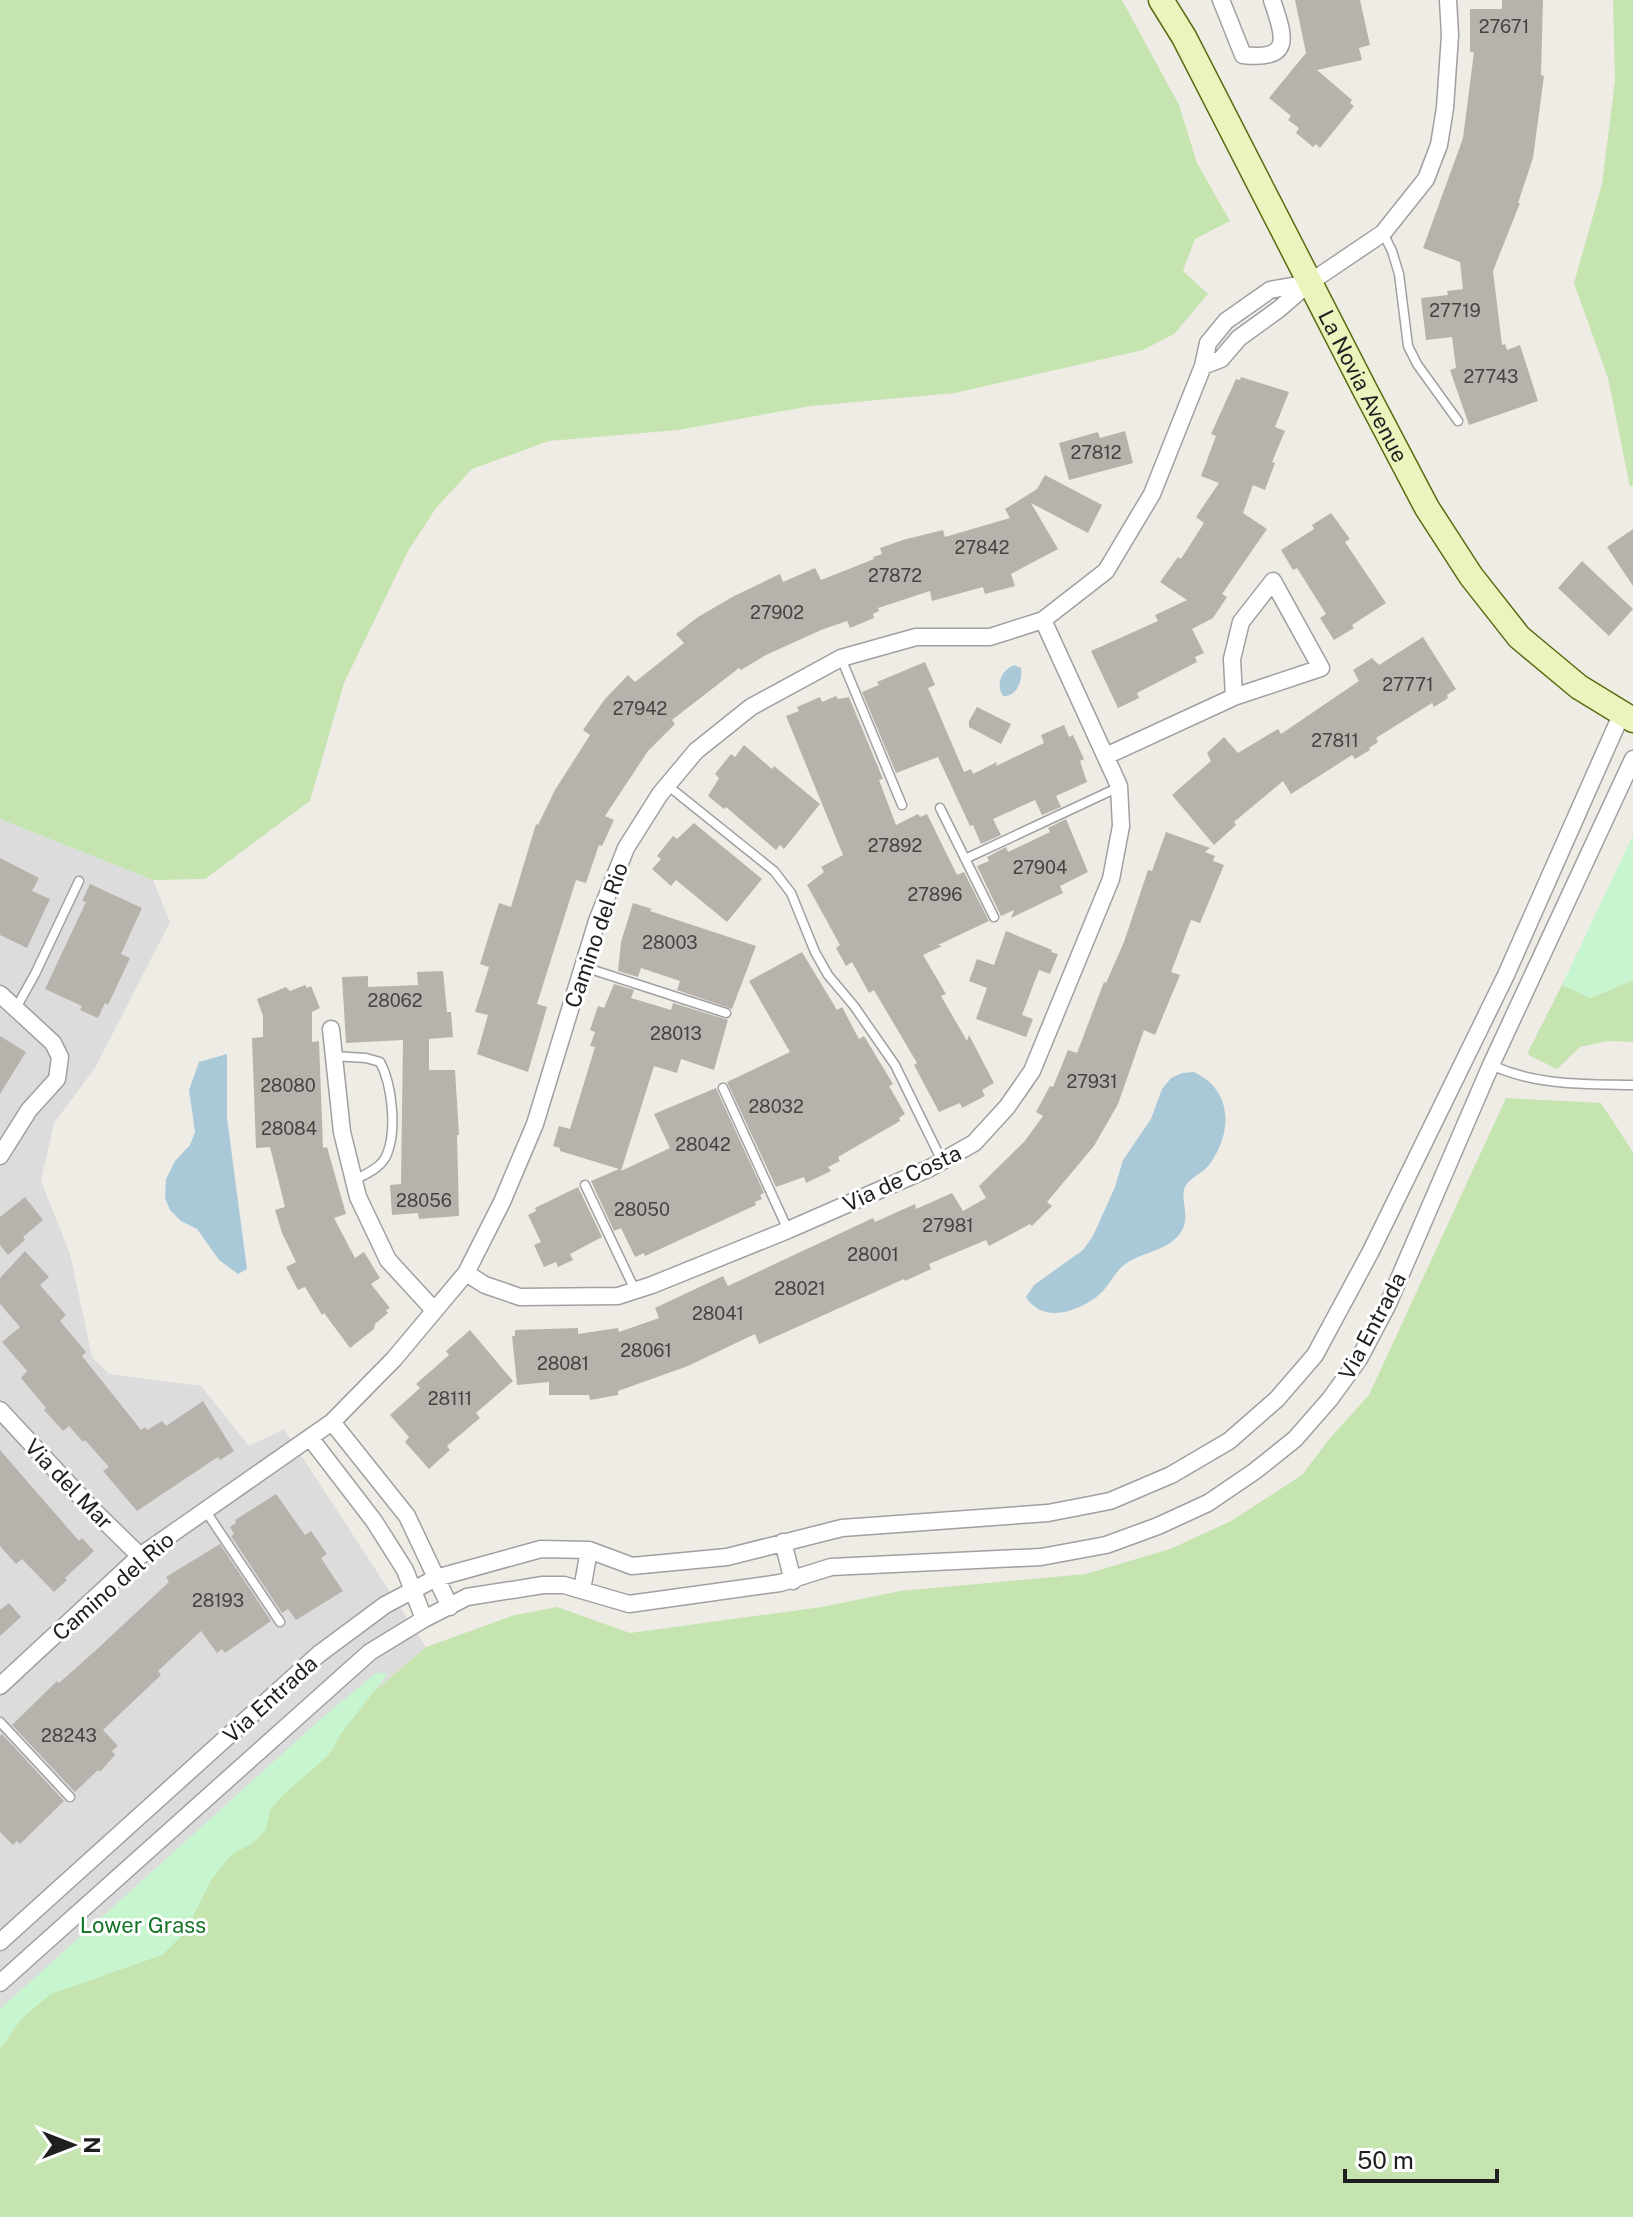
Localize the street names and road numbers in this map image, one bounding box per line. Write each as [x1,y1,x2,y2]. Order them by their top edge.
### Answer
street label: La Novia Avenue [1313,305,1414,467]
street label: Camino del Rio [559,859,633,1011]
street label: Via de Costa [839,1139,965,1217]
street label: Via Entrada [1333,1268,1411,1384]
street label: Via del Mar [20,1434,118,1534]
street label: Camino del Rio [47,1526,179,1646]
street label: Via Entrada [218,1650,322,1748]

